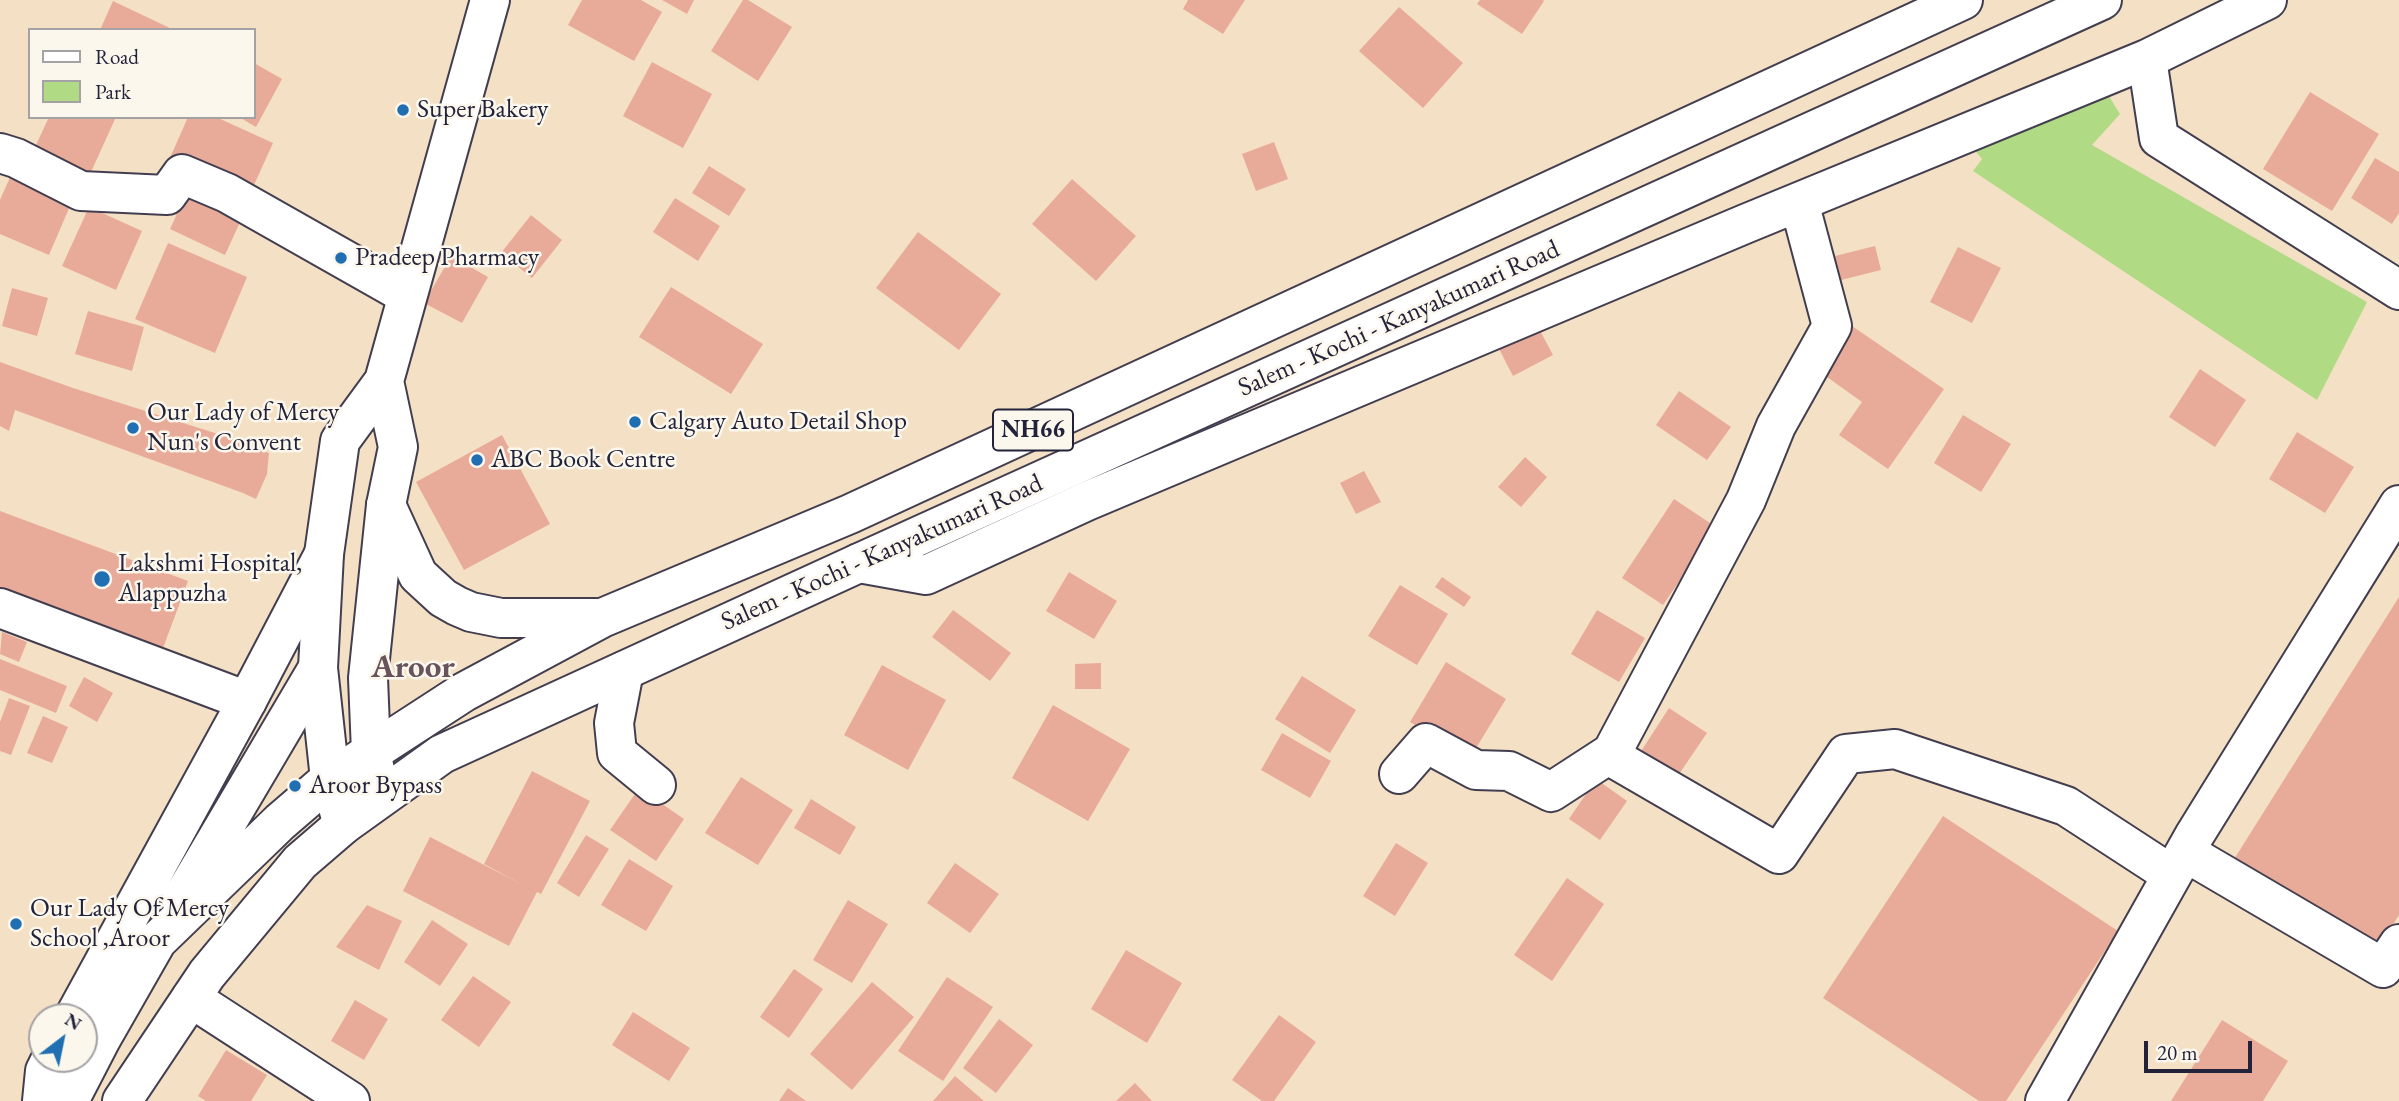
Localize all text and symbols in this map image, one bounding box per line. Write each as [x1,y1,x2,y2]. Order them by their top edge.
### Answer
legend [28,28,256,119]
text: Road [95,43,139,70]
text: Park [95,78,131,105]
place label: Super Bakery [417,94,548,126]
marker: Super Bakery [395,102,411,118]
street label: Salem - Kochi - Kanyakumari Road [1234,234,1564,404]
place label: Pradeep Pharmacy [355,242,539,274]
marker: Pradeep Pharmacy [333,250,349,266]
place label: Our Lady of Mercy Nun's Convent [147,397,339,458]
place label: Calgary Auto Detail Shop [649,406,907,438]
road number: NH66 [993,410,1073,450]
marker: Calgary Auto Detail Shop [627,414,643,430]
marker: Our Lady of Mercy Nun's Convent [125,420,141,436]
place label: ABC Book Centre [491,444,675,476]
marker: ABC Book Centre [469,452,485,468]
street label: Salem - Kochi - Kanyakumari Road [717,468,1047,638]
place label: Lakshmi Hospital, Alappuzha [118,548,302,610]
marker: Lakshmi Hospital, Alappuzha [92,569,112,589]
district label: Aroor [371,648,455,688]
place label: Aroor Bypass [309,770,442,802]
marker: Aroor Bypass [287,778,303,794]
place label: Our Lady Of Mercy School ,Aroor [30,893,229,954]
marker: Our Lady Of Mercy School ,Aroor [8,916,24,932]
north arrow [28,1003,98,1073]
text: N [60,1007,86,1036]
scale bar [2147,1028,2256,1072]
text: 20 m [2157,1039,2198,1066]

